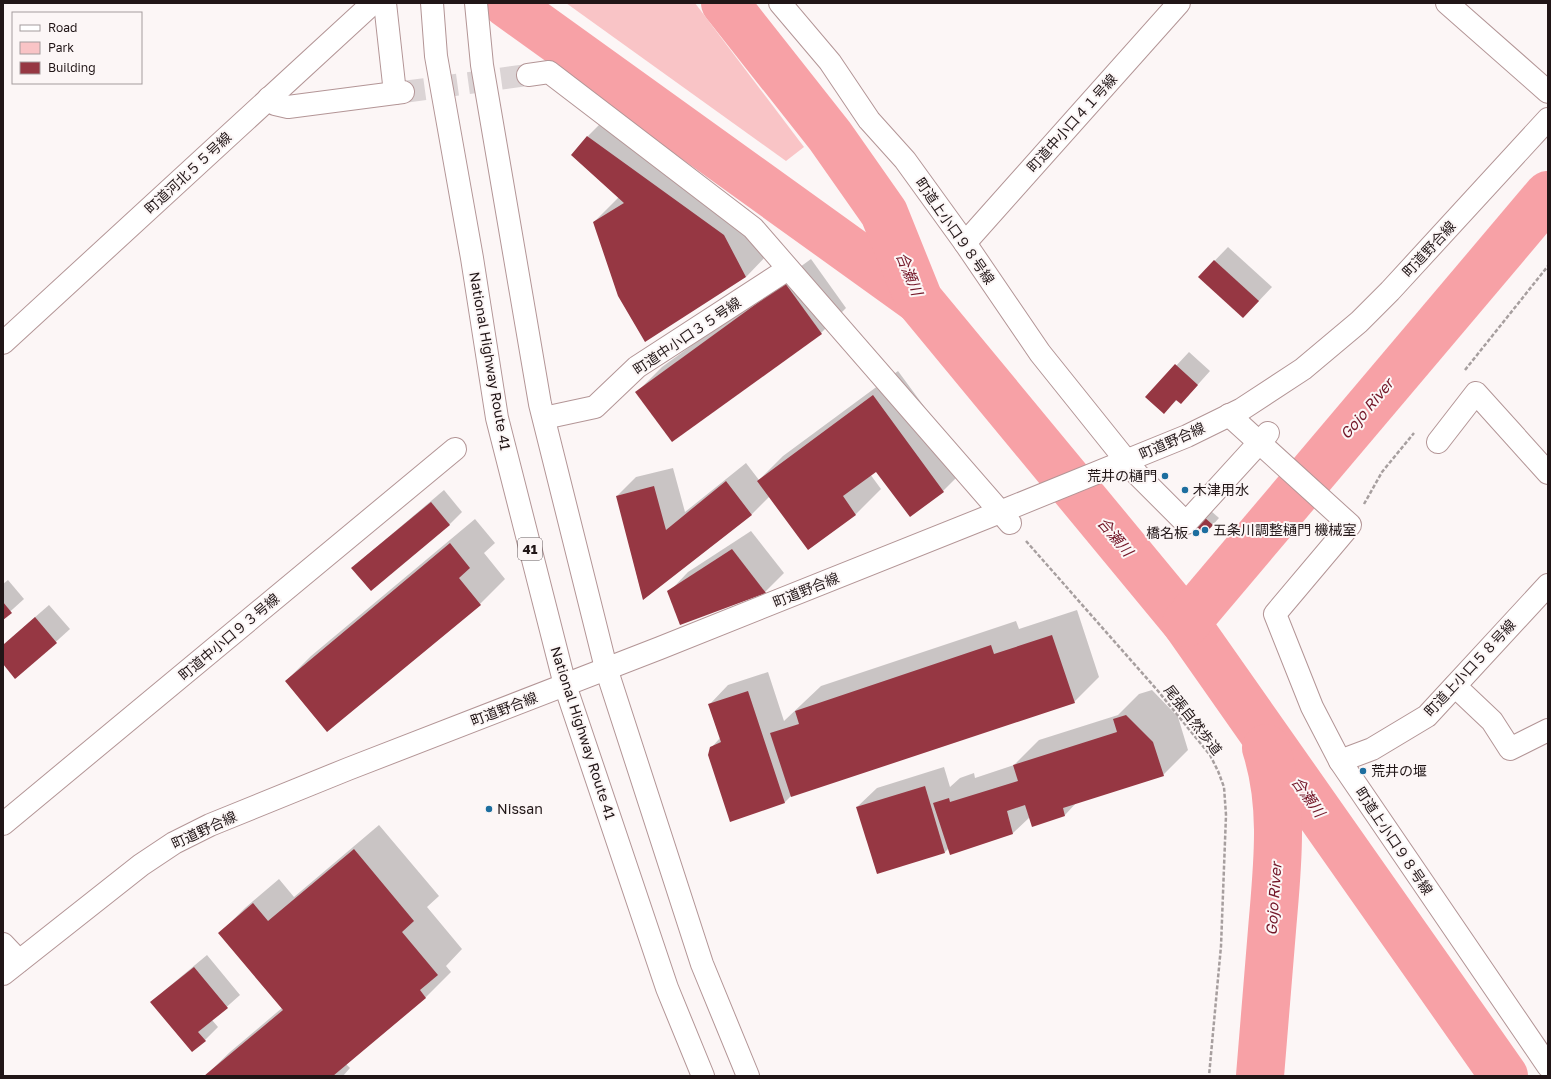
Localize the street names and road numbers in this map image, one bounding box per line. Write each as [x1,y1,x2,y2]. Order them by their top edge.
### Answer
street label: 町道中小口４１号線 [1023,70,1120,175]
street label: 町道河北５５号線 [141,128,234,217]
street label: 町道上小口９８号線 [912,174,999,287]
street label: 町道野合線 [1399,217,1459,280]
street label: National Highway Route 41 [466,270,515,452]
street label: 町道中小口３５号線 [630,293,744,378]
street label: 町道野合線 [1136,419,1207,463]
road number: 41 [518,538,542,560]
street label: 町道野合線 [770,569,841,611]
street label: 町道中小口９３号線 [175,590,282,684]
street label: 町道上小口５８号線 [1420,616,1519,720]
street label: National Highway Route 41 [547,644,620,822]
street label: 尾張自然歩道 [1161,681,1226,758]
street label: 町道野合線 [468,688,540,729]
street label: 町道上小口９８号線 [1352,784,1437,898]
street label: 町道野合線 [168,807,239,852]

